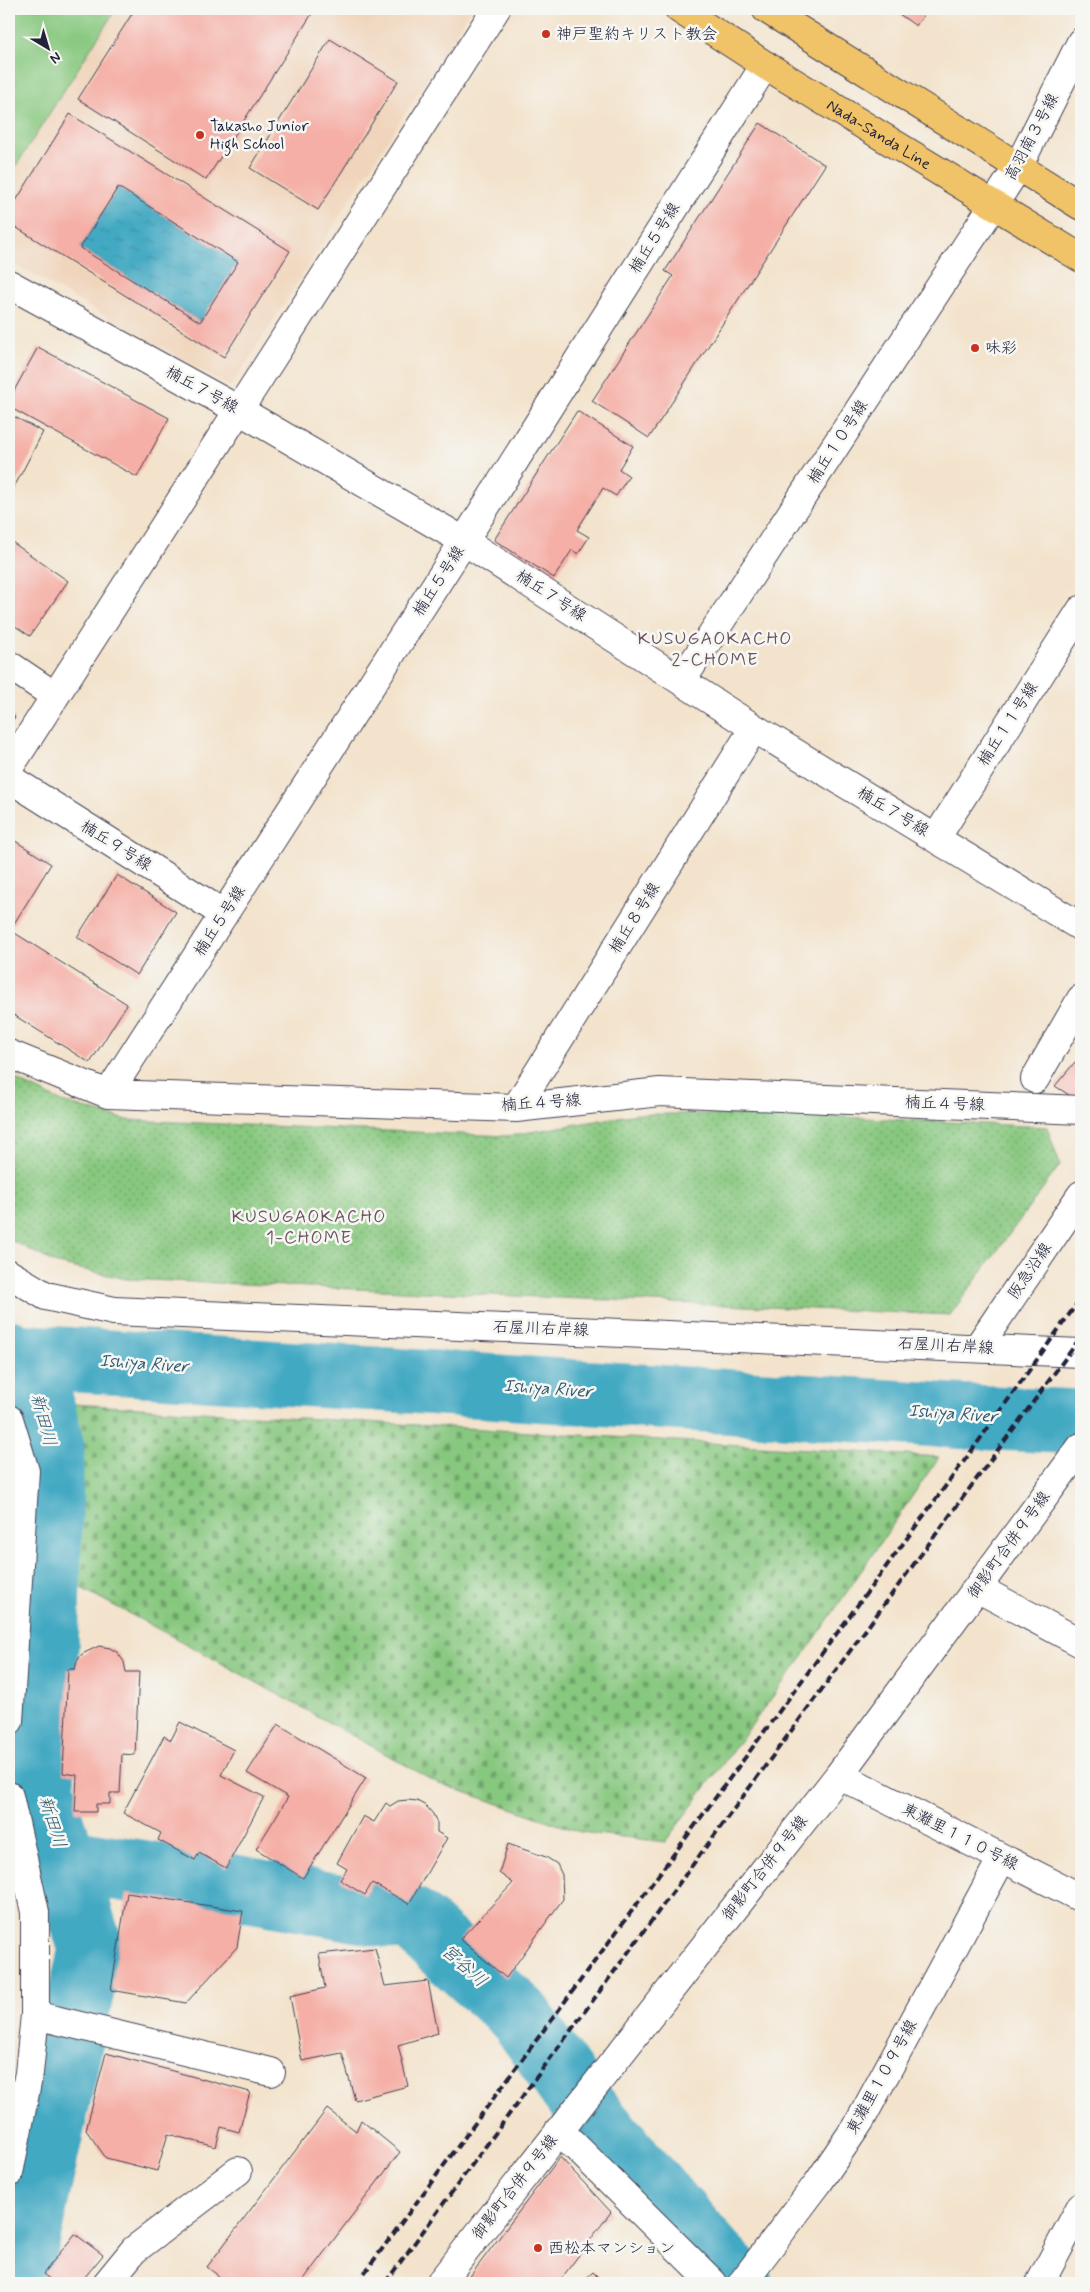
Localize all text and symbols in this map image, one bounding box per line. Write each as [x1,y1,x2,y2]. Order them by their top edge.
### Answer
north arrow [22,22,72,72]
place label: 神戸聖約キリスト教会 [556,24,717,45]
marker: 神戸聖約キリスト教会 [540,28,552,40]
text: N [46,47,65,67]
street label: 高羽南３号線 [1000,90,1064,184]
street label: Nada-Sanda Line [823,95,935,175]
place label: Takasho Junior High School [210,116,309,156]
marker: Takasho Junior High School [194,129,206,141]
street label: 楠丘５号線 [625,199,685,277]
place label: 味彩 [985,338,1017,359]
marker: 味彩 [969,342,981,354]
street label: 楠丘７号線 [162,361,242,419]
street label: 楠丘１０号線 [803,396,873,488]
street label: 楠丘５号線 [408,542,470,620]
street label: 楠丘７号線 [512,565,590,627]
district label: KUSUGAOKACHO 2-CHOME [637,627,793,672]
street label: 楠丘１１号線 [973,678,1043,770]
street label: 楠丘７号線 [853,782,933,842]
street label: 楠丘９号線 [77,816,155,876]
street label: 楠丘８号線 [605,879,665,957]
street label: 楠丘５号線 [189,882,251,960]
street label: 楠丘４号線 [500,1090,582,1116]
street label: 楠丘４号線 [905,1092,985,1116]
district label: KUSUGAOKACHO 1-CHOME [231,1205,387,1250]
street label: 阪急沿線 [1003,1239,1057,1303]
street label: 石屋川右岸線 [493,1317,589,1341]
street label: 石屋川右岸線 [898,1333,994,1359]
water label: Ishiya River [99,1349,192,1379]
water label: Ishiya River [503,1374,596,1404]
water label: 新田川 [24,1391,62,1449]
water label: Ishiya River [908,1399,1001,1429]
street label: 御影町合併９号線 [963,1487,1055,1603]
water label: 新田川 [33,1793,71,1851]
street label: 東灘里１１０号線 [898,1799,1022,1875]
street label: 御影町合併９号線 [717,1811,813,1925]
water label: 宮谷川 [436,1939,492,1993]
street label: 東灘里１０９号線 [842,2016,922,2138]
street label: 御影町合併９号線 [467,2130,563,2244]
place label: 西松本マンション [548,2238,675,2259]
marker: 西松本マンション [532,2242,544,2254]

